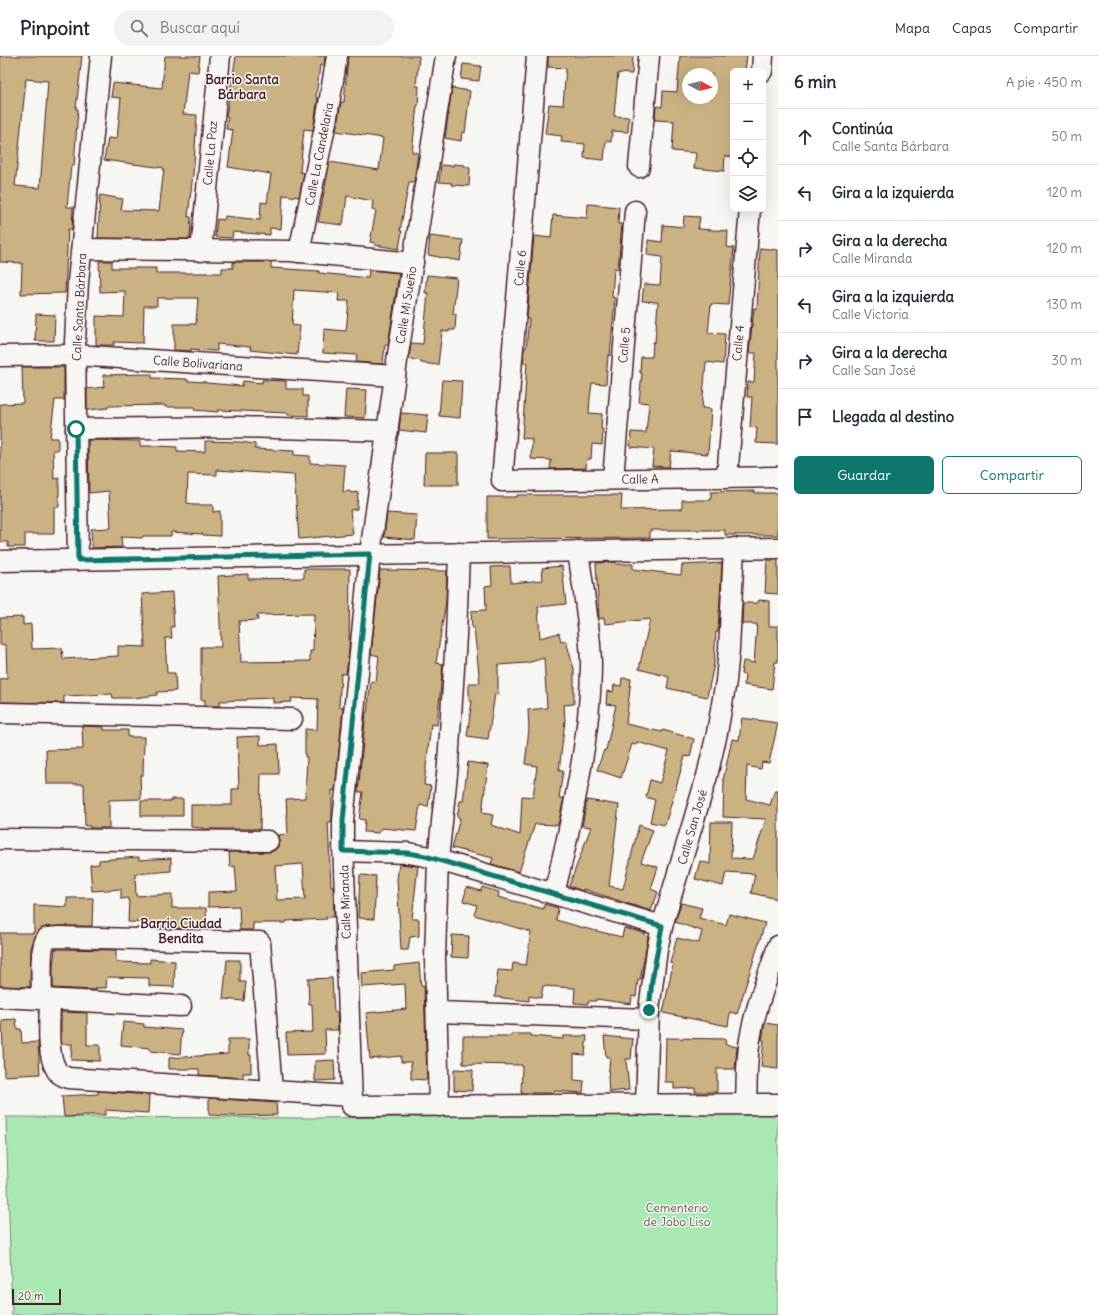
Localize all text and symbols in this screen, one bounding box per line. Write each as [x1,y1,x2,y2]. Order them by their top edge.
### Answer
search box [114,10,394,46]
text: Pinpoint [20,16,90,40]
icon: search [128,17,150,39]
text: Buscar aquí [160,18,240,37]
text: Mapa [895,19,930,37]
text: Capas [952,19,992,37]
text: Compartir [1014,19,1078,37]
north arrow [682,68,718,104]
map controls [730,68,766,212]
button: + [730,68,766,104]
district label: Barrio Santa Bárbara [205,71,279,103]
text: 6 min [794,71,836,93]
text: A pie · 450 m [1006,74,1082,91]
street label: Calle La Candelaria [302,101,336,207]
button: − [730,104,766,140]
text: Continúa [832,119,893,138]
street label: Calle La Paz [200,120,220,186]
icon: ahead [794,126,816,148]
text: 50 m [1051,128,1082,145]
text: Calle Santa Bárbara [832,138,949,155]
button: locate [730,140,766,176]
button: layers [730,176,766,212]
icon: left [794,182,816,204]
text: Gira a la izquierda [832,183,954,202]
text: 120 m [1047,184,1082,201]
text: Gira a la derecha [832,231,947,250]
icon: right [794,238,816,260]
text: 120 m [1047,240,1082,257]
street label: Calle 6 [511,249,529,287]
text: Calle Miranda [832,250,912,267]
street label: Calle Santa Bárbara [69,252,89,361]
street label: Calle Mi Sueño [392,265,420,345]
text: Gira a la izquierda [832,287,954,306]
icon: left [794,294,816,316]
text: 130 m [1046,296,1082,313]
text: Calle Victoria [832,306,909,323]
street label: Calle 4 [729,324,747,362]
street label: Calle 5 [615,326,633,364]
text: Gira a la derecha [832,343,947,362]
icon: right [794,350,816,372]
street label: Calle Bolivariana [152,352,244,374]
text: 30 m [1052,352,1082,369]
text: Calle San José [832,362,916,379]
icon: arrive [794,406,816,428]
text: Llegada al destino [832,407,954,426]
route start [67,420,85,438]
button: Guardar [794,456,934,494]
button: Compartir [942,456,1082,494]
street label: Calle A [621,471,659,487]
street label: Calle San José [674,788,710,866]
street label: Calle Miranda [336,865,354,939]
district label: Barrio Ciudad Bendita [140,915,222,947]
route end [640,1001,658,1019]
park label: Cementerio de Jobo Liso [644,1200,711,1229]
scale bar [12,1287,61,1306]
text: 20 m [18,1289,44,1303]

